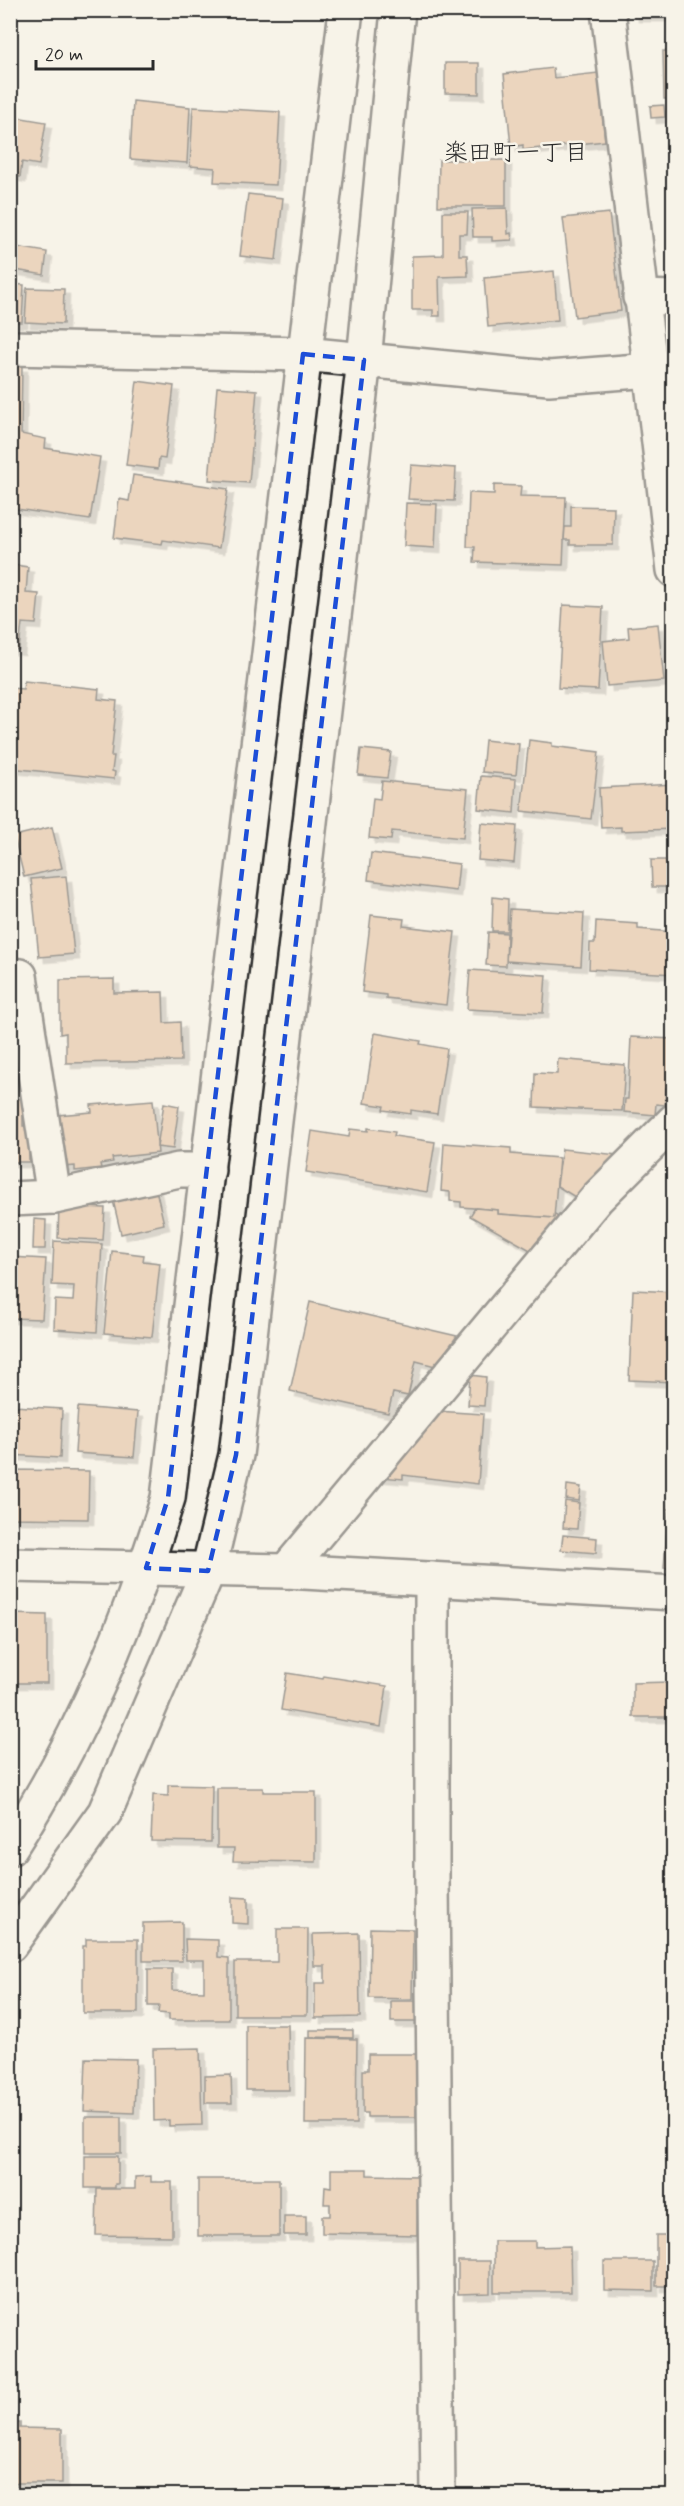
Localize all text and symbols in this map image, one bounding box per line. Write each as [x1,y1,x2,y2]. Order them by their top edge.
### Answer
scale bar [36,33,153,71]
text: 20 m [45,43,83,67]
district label: 楽田町一丁目 [444,138,588,169]

